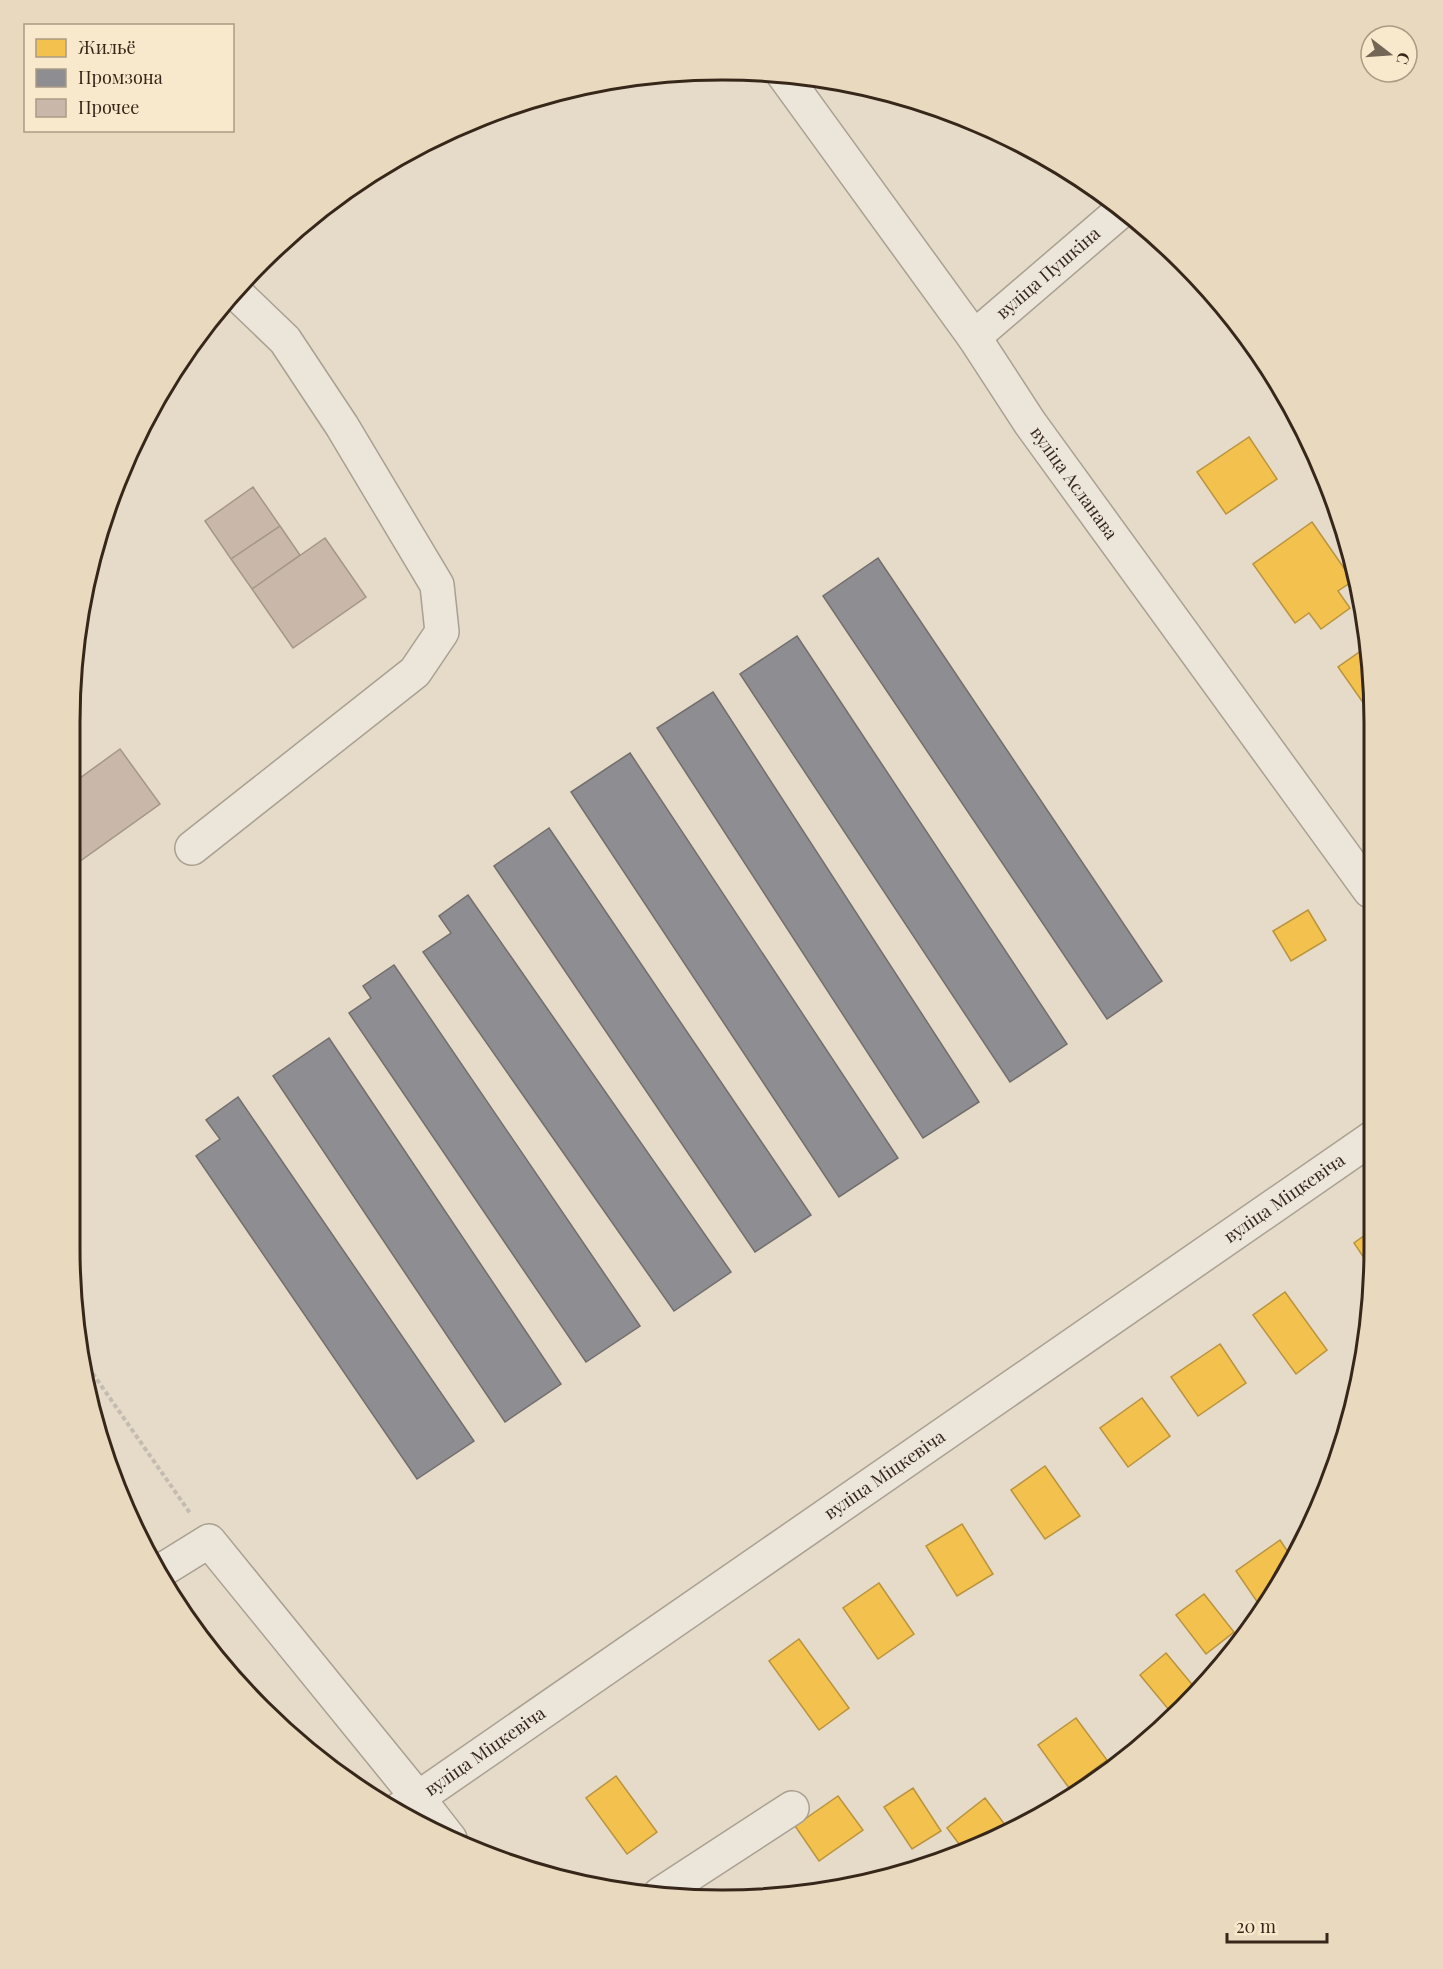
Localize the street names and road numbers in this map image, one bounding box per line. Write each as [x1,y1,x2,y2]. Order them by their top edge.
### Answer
street label: вуліца Пушкіна [991,221,1105,324]
street label: вуліца Асланава [1025,421,1124,544]
street label: вуліца Міцкевіча [1219,1147,1349,1248]
street label: вуліца Міцкевіча [819,1424,950,1524]
street label: вуліца Міцкевіча [419,1700,550,1801]

